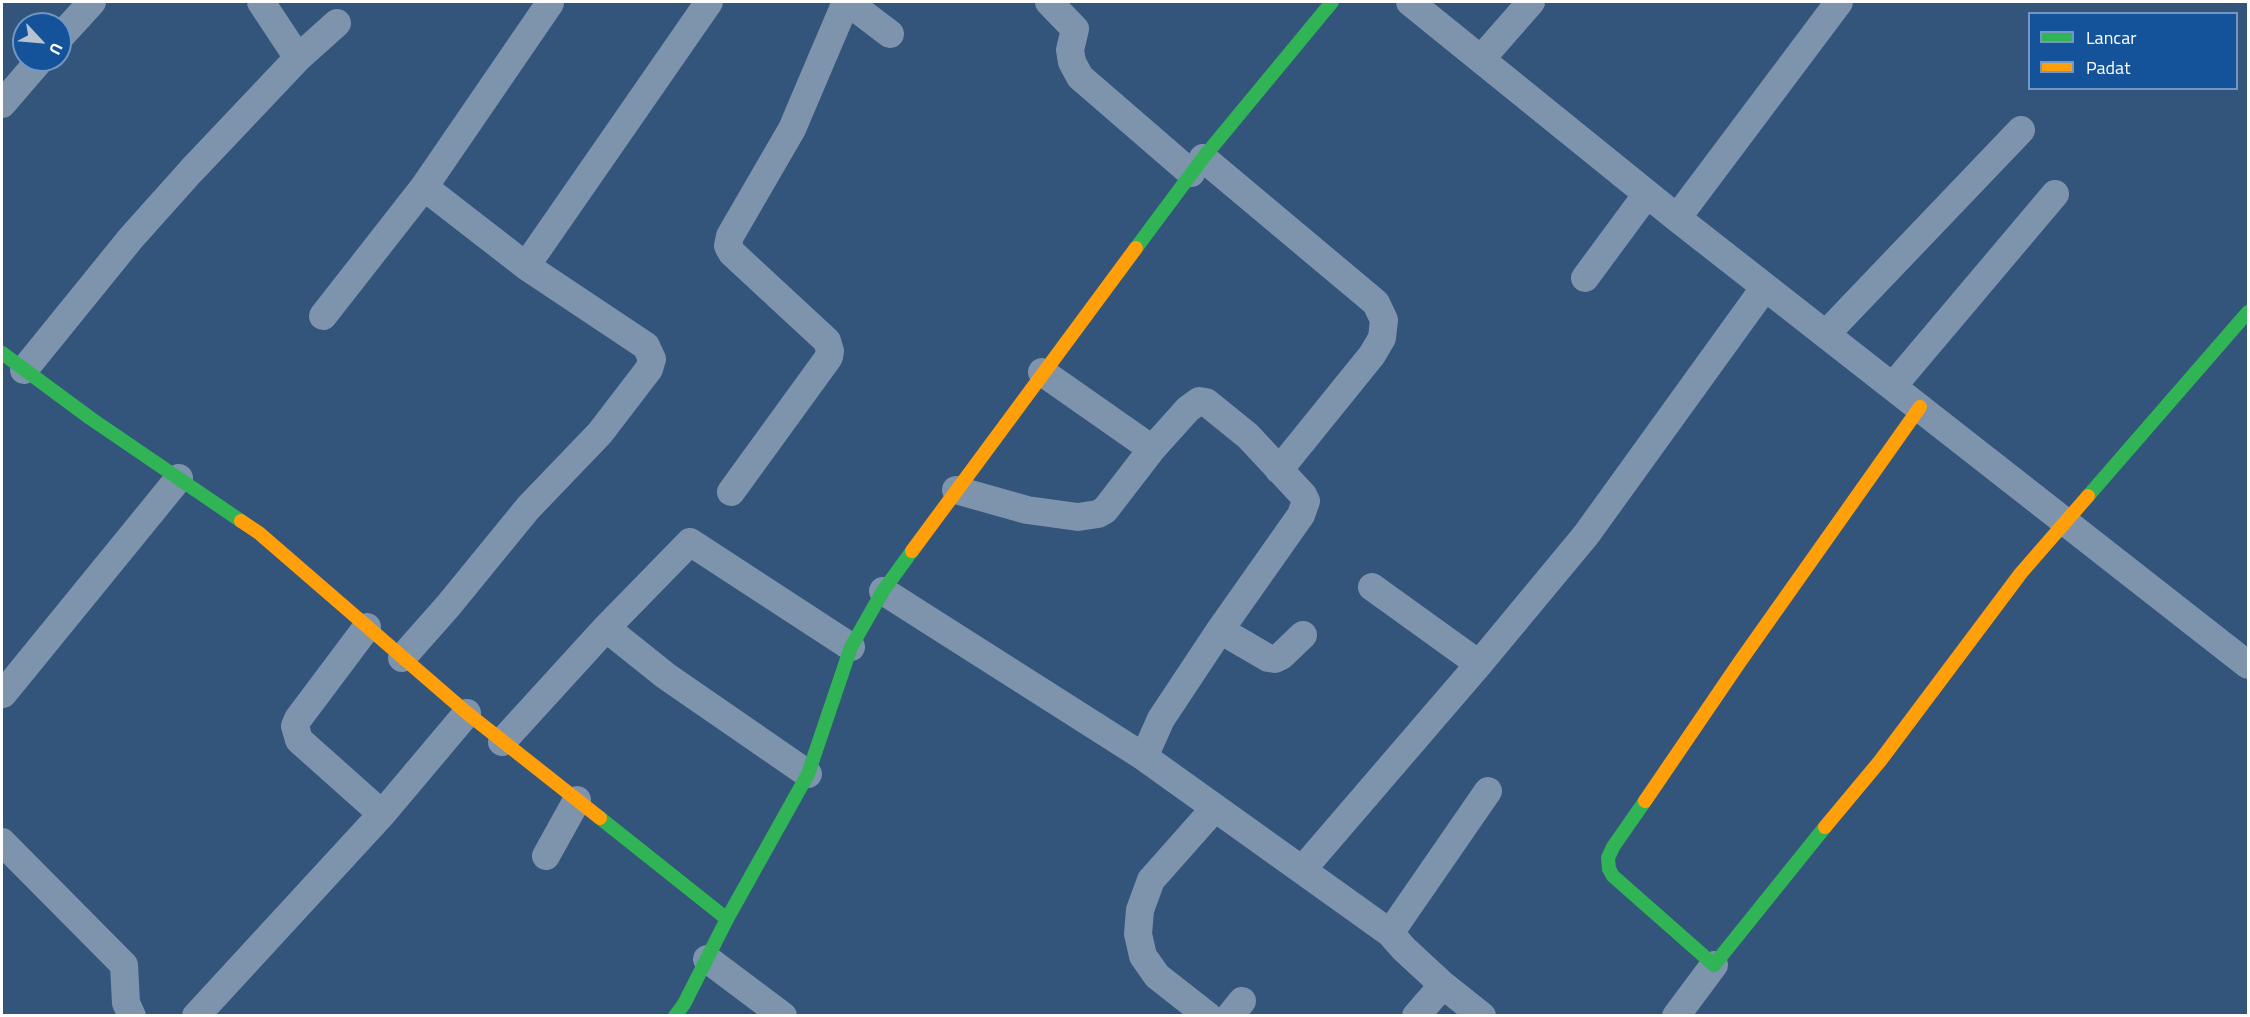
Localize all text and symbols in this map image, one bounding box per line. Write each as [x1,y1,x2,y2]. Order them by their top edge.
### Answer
north arrow [12,12,72,72]
legend [2028,12,2238,90]
text: Lancar [2086,24,2136,51]
text: U [43,39,69,59]
text: Padat [2086,54,2130,81]

